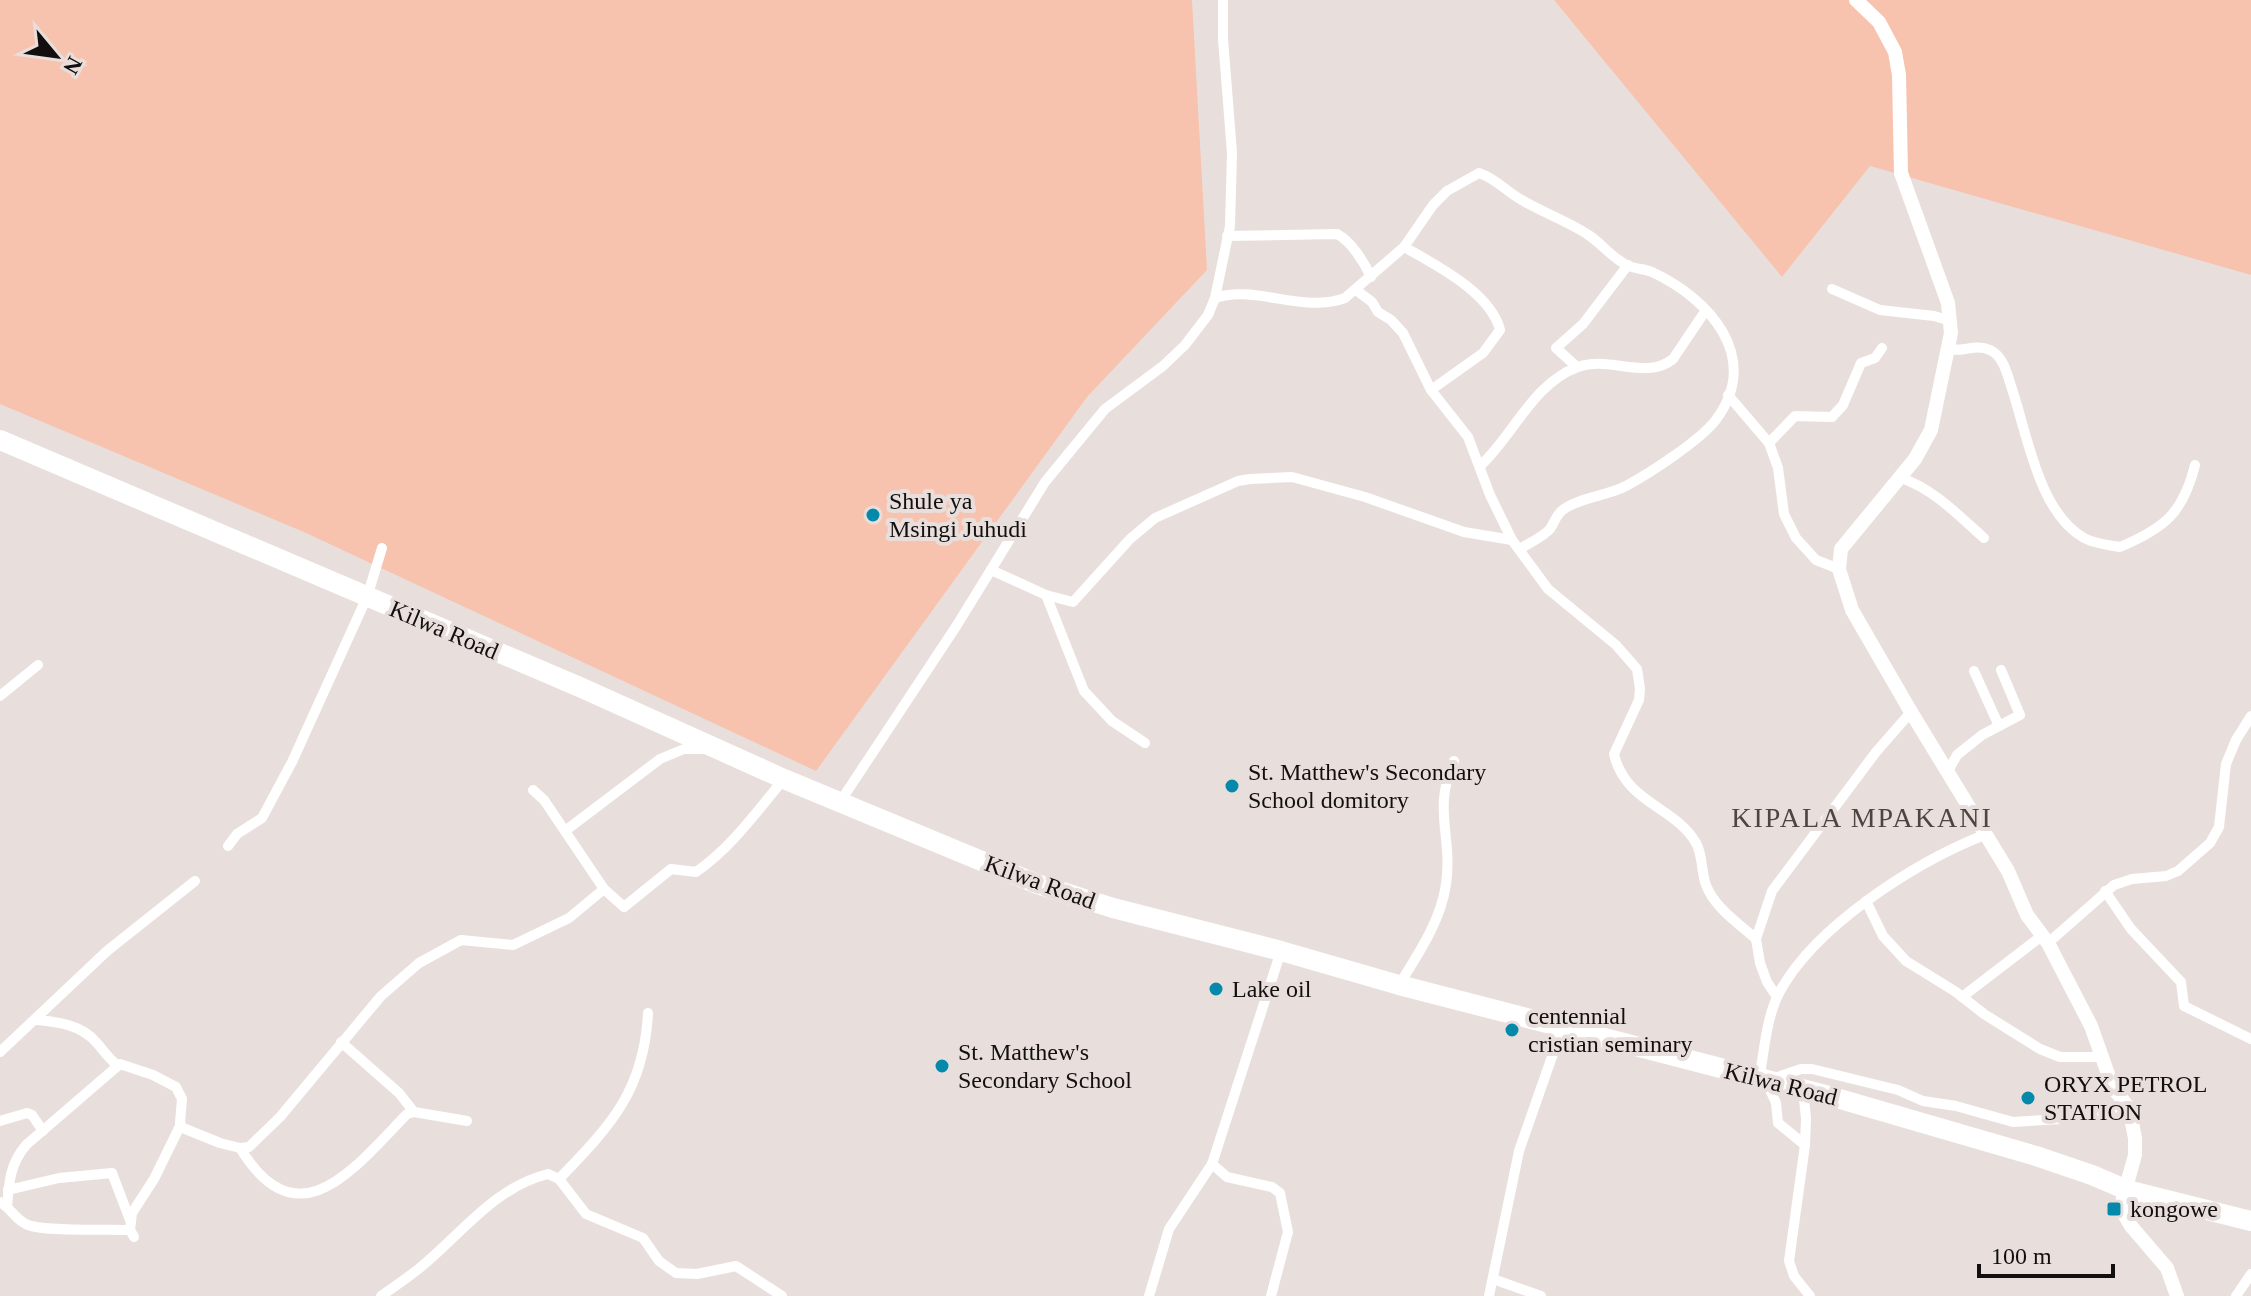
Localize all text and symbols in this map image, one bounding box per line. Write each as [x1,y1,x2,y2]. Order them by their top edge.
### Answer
north arrow [16,16,96,96]
text: N [58,52,88,79]
place label: Shule ya Msingi Juhudi [889,488,1027,542]
marker: Shule ya Msingi Juhudi [864,506,882,524]
street label: Kilwa Road [386,596,502,664]
place label: St. Matthew's Secondary School domitory [1248,759,1486,813]
marker: St. Matthew's Secondary School domitory [1223,777,1241,795]
district label: KIPALA MPAKANI [1731,802,1993,833]
street label: Kilwa Road [981,850,1099,914]
place label: Lake oil [1232,976,1312,1002]
marker: Lake oil [1207,980,1225,998]
place label: centennial cristian seminary [1528,1003,1693,1057]
marker: centennial cristian seminary [1503,1021,1521,1039]
place label: St. Matthew's Secondary School [958,1039,1132,1093]
marker: St. Matthew's Secondary School [933,1057,951,1075]
street label: Kilwa Road [1722,1057,1840,1111]
place label: ORYX PETROL STATION [2044,1071,2207,1125]
marker: ORYX PETROL STATION [2019,1089,2037,1107]
place label: kongowe [2130,1196,2218,1222]
marker: kongowe [2105,1200,2123,1218]
scale bar [1979,1228,2113,1278]
text: 100 m [1991,1243,2052,1269]

